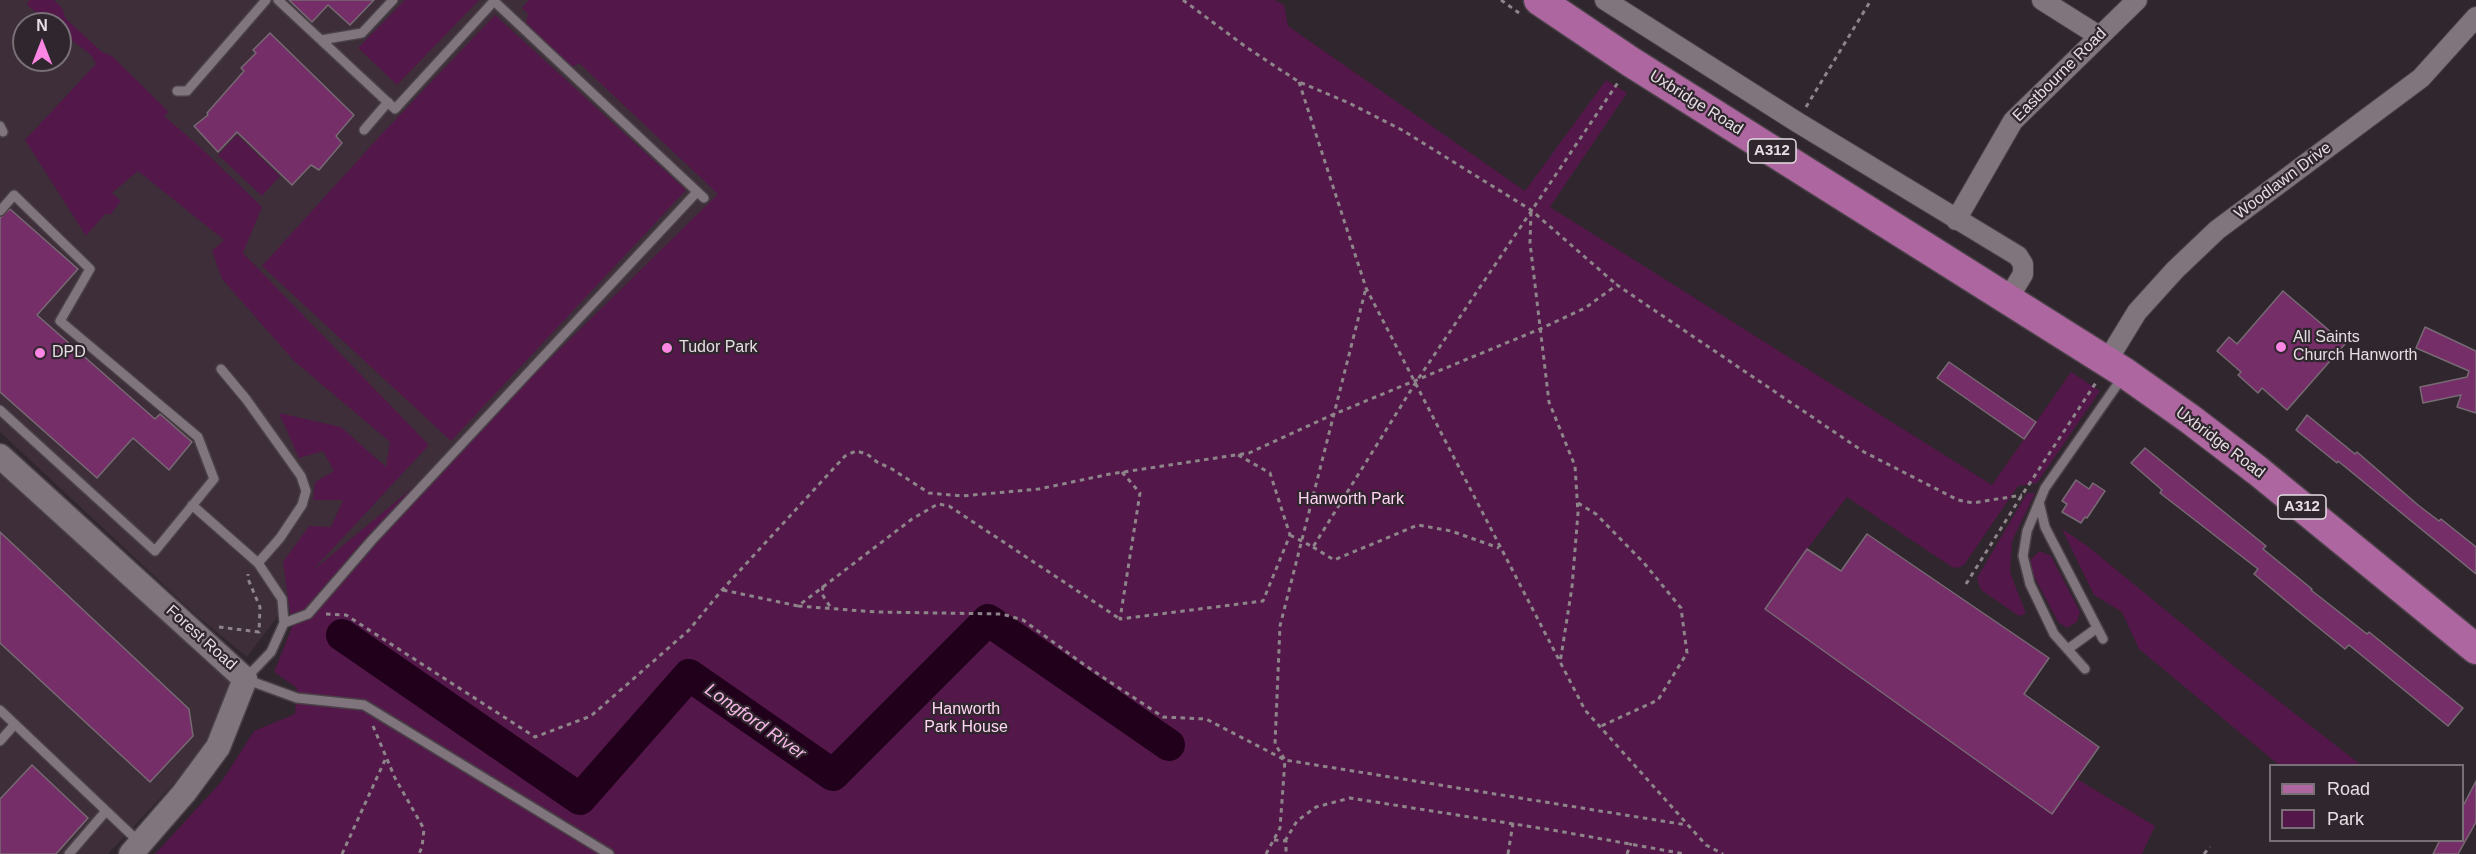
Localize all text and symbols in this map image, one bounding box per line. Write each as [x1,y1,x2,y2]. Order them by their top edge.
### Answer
north arrow [12,12,72,72]
text: N [36,17,48,34]
street label: Eastbourne Road [2009,24,2111,126]
street label: Uxbridge Road [1646,67,1746,139]
street label: Woodlawn Drive [2231,138,2335,224]
road number: A312 [1748,139,1796,163]
place label: All Saints Church Hanworth [2293,328,2418,366]
place label: Tudor Park [679,338,758,358]
marker: All Saints Church Hanworth [2274,340,2288,354]
marker: Tudor Park [660,341,674,355]
place label: DPD [52,343,86,363]
marker: DPD [33,346,47,360]
street label: Uxbridge Road [2172,403,2268,483]
park label: Hanworth Park [1298,490,1404,510]
road number: A312 [2278,495,2326,519]
street label: Forest Road [162,601,240,675]
water label: Longford River [700,679,810,765]
park label: Hanworth Park House [924,700,1008,738]
legend [2269,764,2464,842]
text: Road [2327,779,2370,799]
text: Park [2327,809,2364,829]

